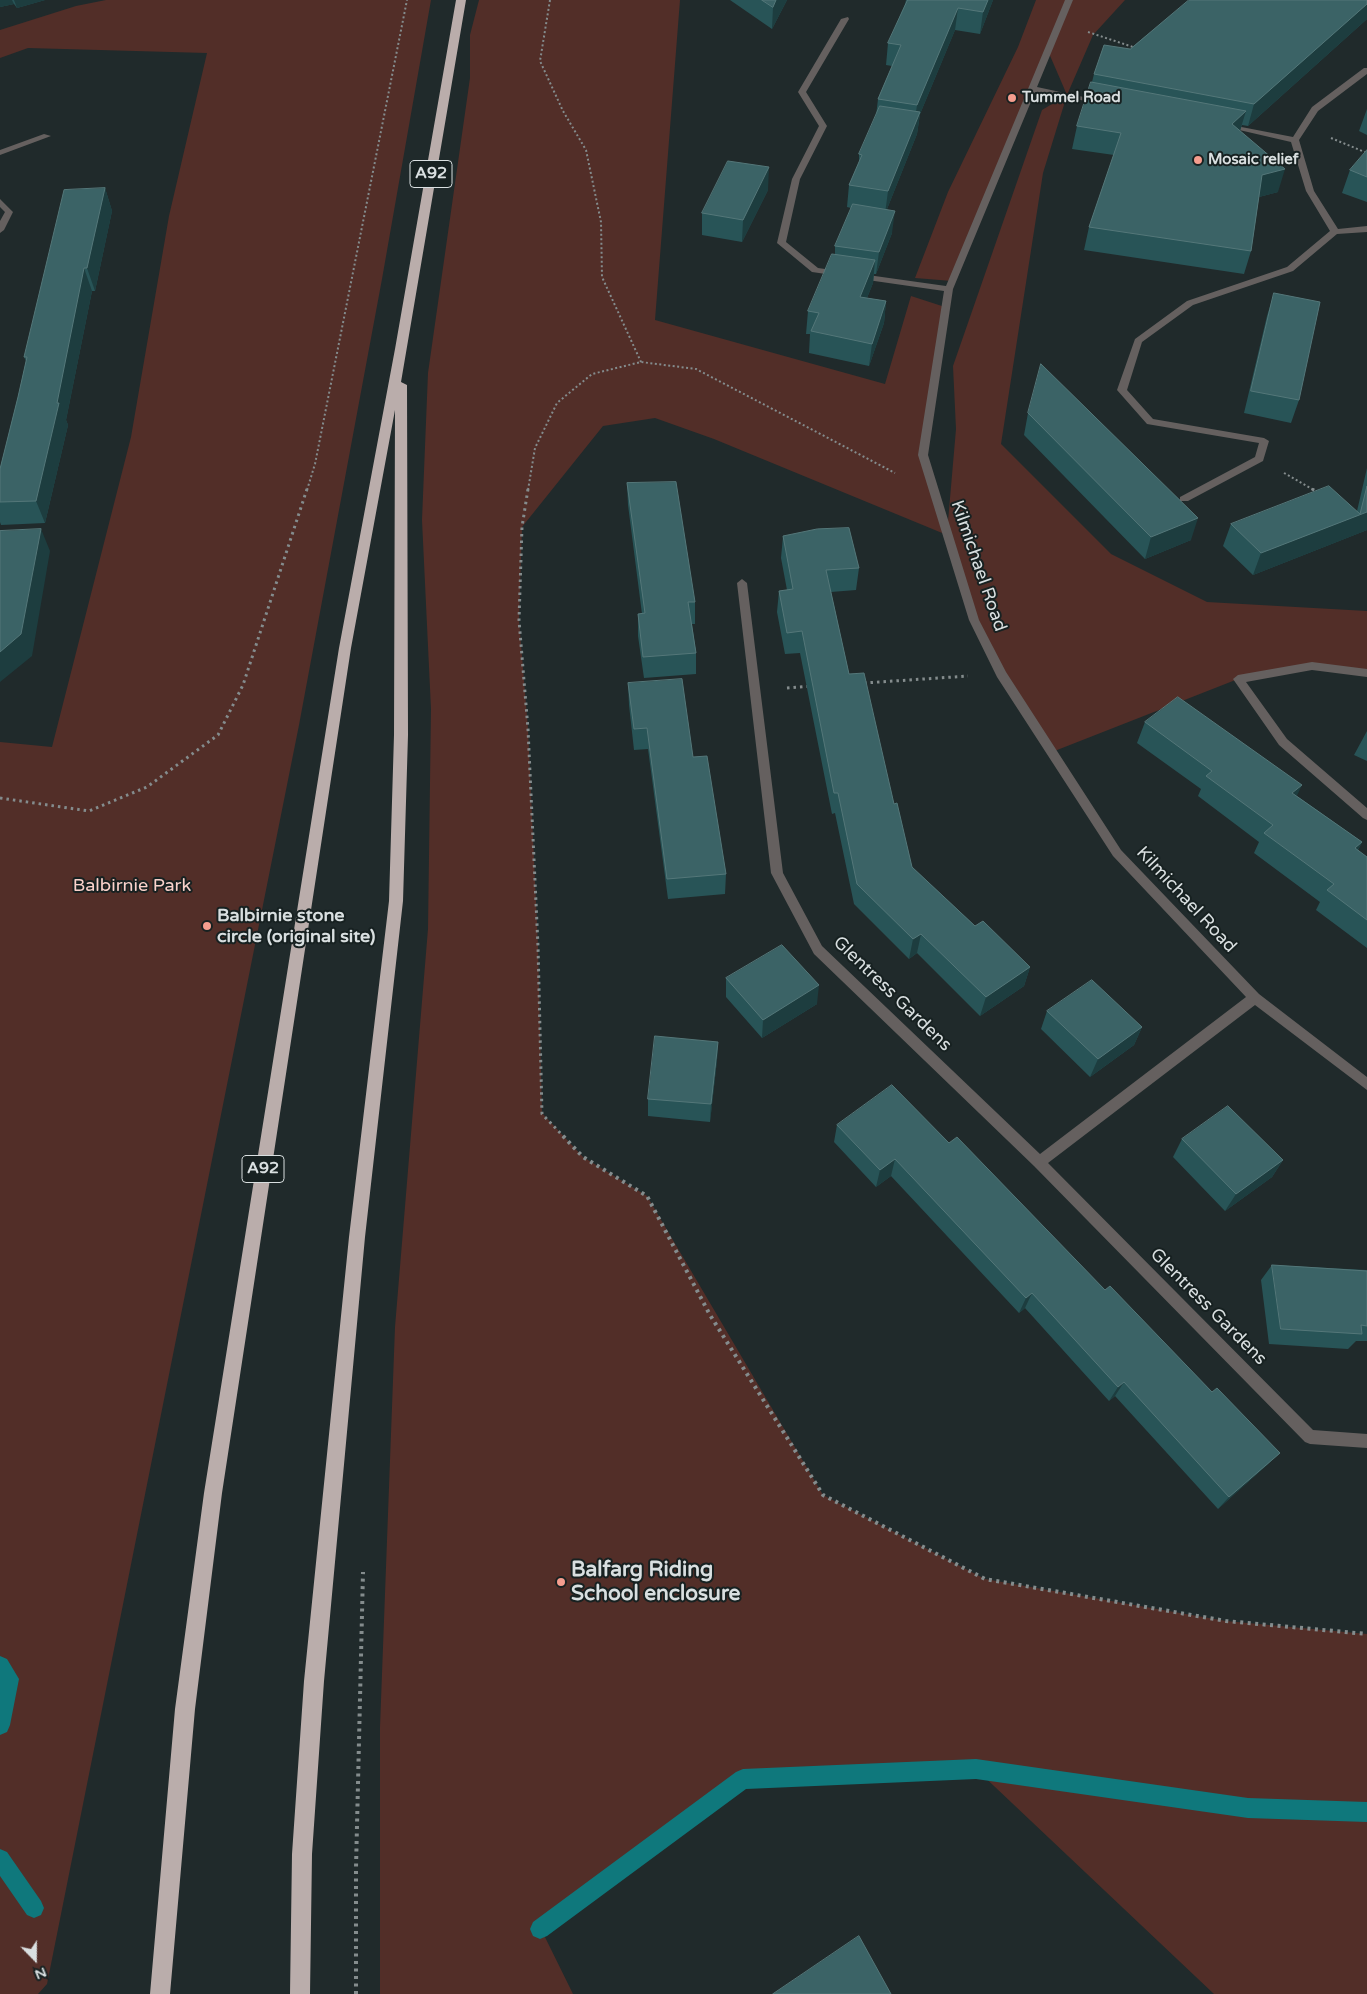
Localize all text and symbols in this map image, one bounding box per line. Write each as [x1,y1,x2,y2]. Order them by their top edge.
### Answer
place label: Tummel Road [1022,89,1121,107]
marker: Tummel Road [1006,92,1018,104]
place label: Mosaic relief [1208,151,1298,169]
marker: Mosaic relief [1192,154,1204,166]
road number: A92 [410,160,452,188]
street label: Kilmichael Road [945,498,1011,634]
street label: Kilmichael Road [1131,842,1241,958]
park label: Balbirnie Park [73,875,191,897]
place label: Balbirnie stone circle (original site) [217,905,375,948]
marker: Balbirnie stone circle (original site) [201,920,213,932]
street label: Glentress Gardens [828,932,956,1056]
road number: A92 [242,1156,284,1182]
street label: Glentress Gardens [1145,1244,1271,1370]
place label: Balfarg Riding School enclosure [571,1557,740,1607]
marker: Balfarg Riding School enclosure [555,1576,567,1588]
north arrow [10,1934,60,1984]
text: N [32,1963,49,1983]

